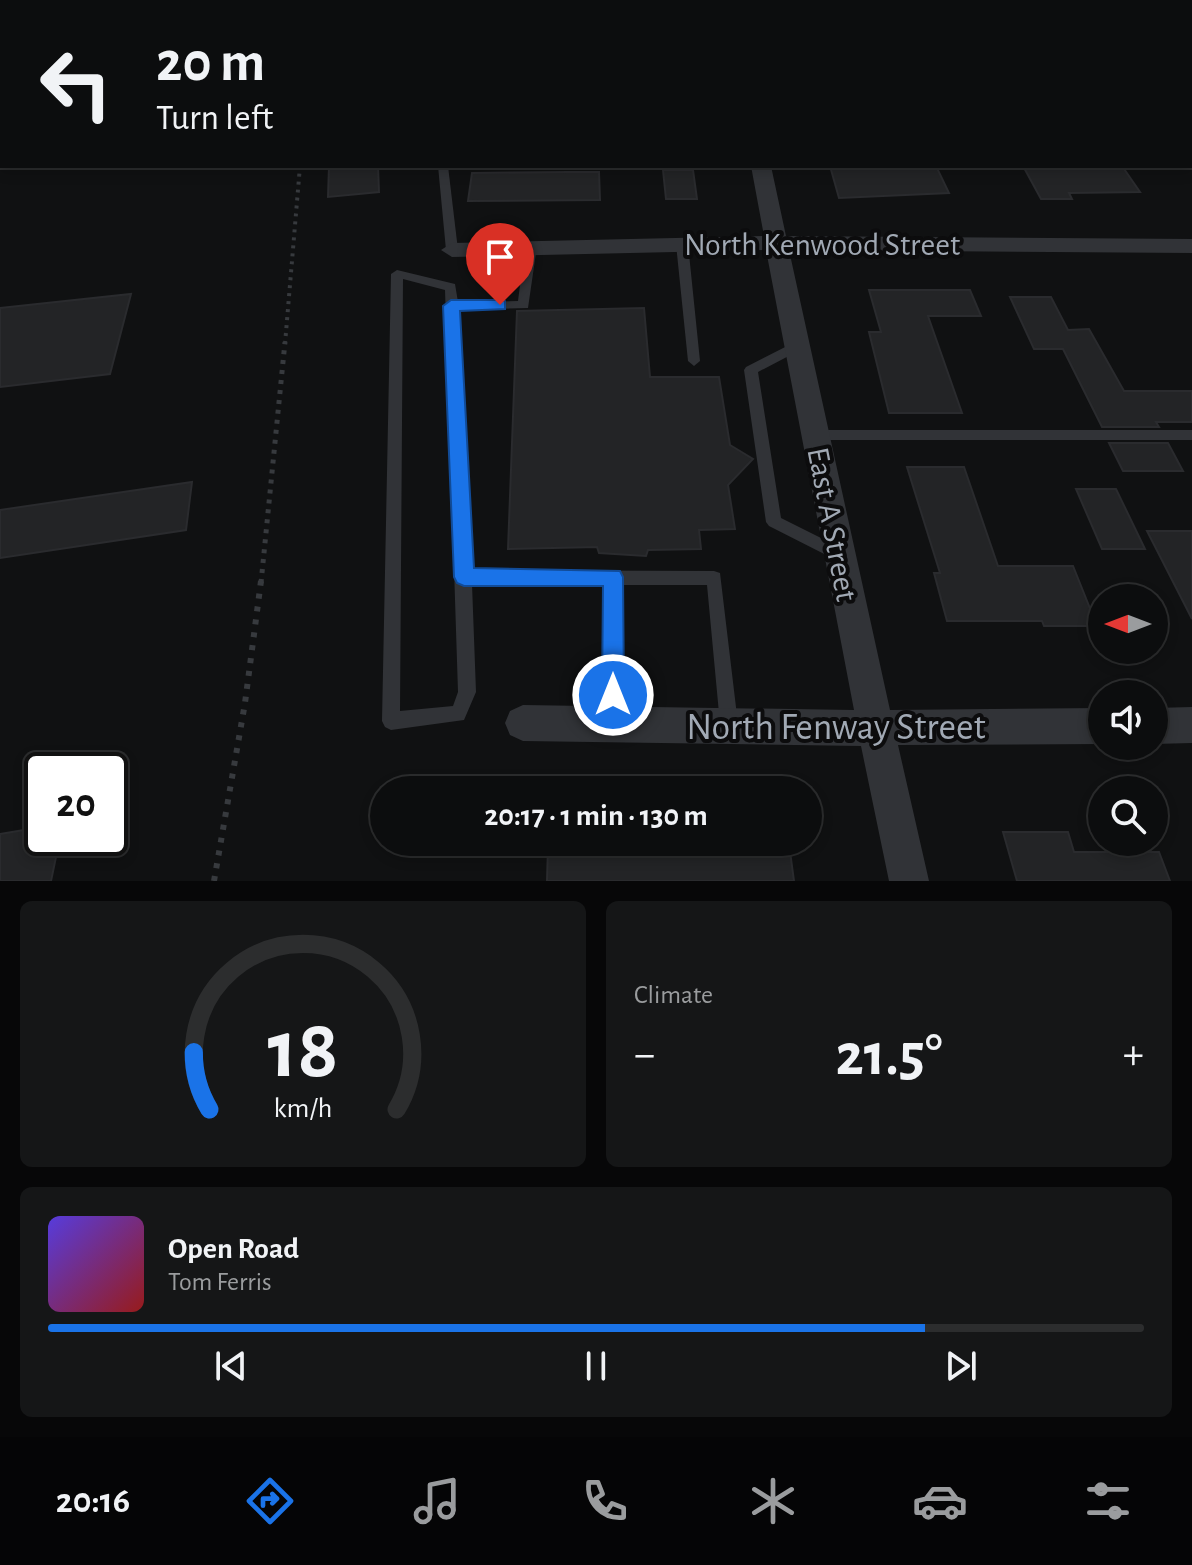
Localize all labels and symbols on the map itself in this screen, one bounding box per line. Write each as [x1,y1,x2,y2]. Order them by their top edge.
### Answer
pin [466,223,534,305]
street label: North Kenwood Street [684,229,960,261]
street label: East A Street [801,445,863,604]
north arrow [1088,584,1168,664]
position arrow [571,653,655,737]
street label: North Fenway Street [686,709,986,747]
speed limit sign: 20 [24,752,128,856]

